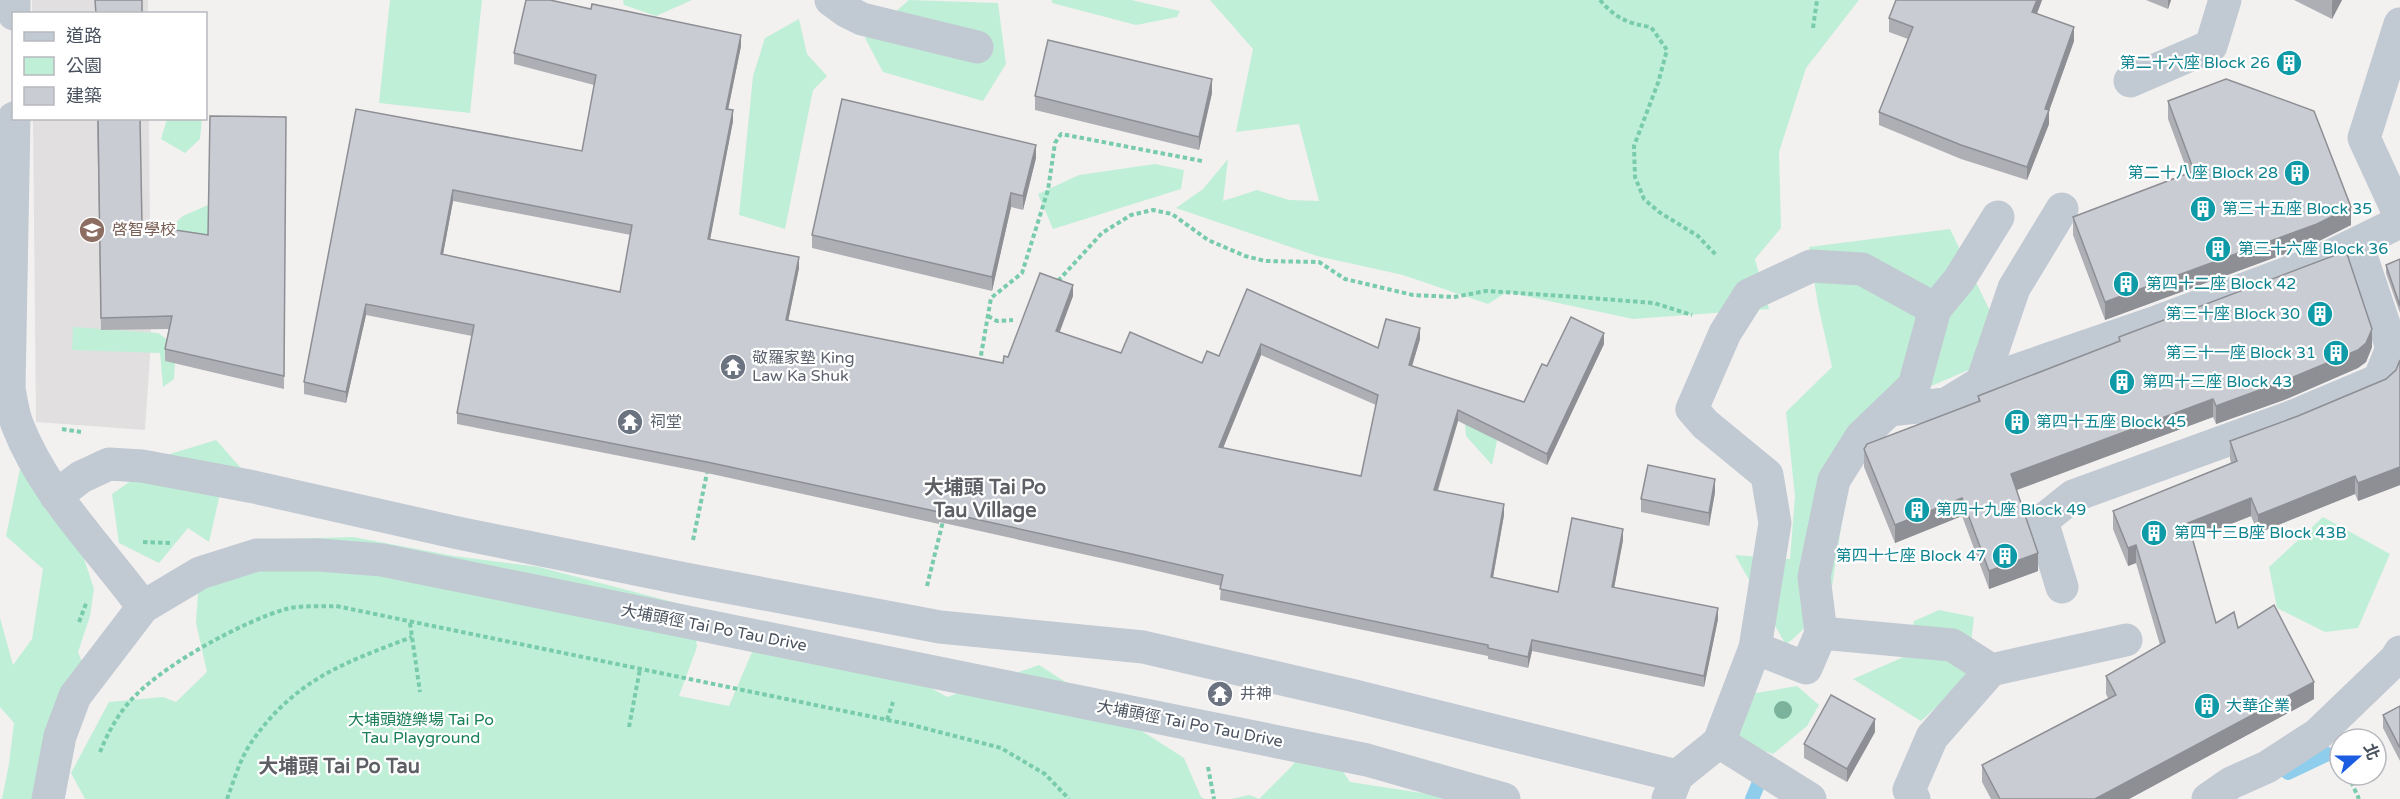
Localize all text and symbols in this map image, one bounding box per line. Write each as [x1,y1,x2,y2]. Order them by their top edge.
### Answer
legend [12,12,207,120]
text: 道路 [66,25,102,47]
building icon: 第二十六座 Block 26 [2274,48,2304,78]
place label: 第二十六座 Block 26 [2120,53,2270,73]
text: 公園 [66,55,102,77]
text: 建築 [66,85,102,107]
building icon: 第二十八座 Block 28 [2282,158,2312,188]
place label: 第二十八座 Block 28 [2128,163,2278,183]
building icon: 第三十五座 Block 35 [2188,194,2218,224]
place label: 第三十五座 Block 35 [2222,199,2372,219]
school or university icon: 啓智學校 [77,215,107,245]
place label: 啓智學校 [112,220,176,240]
building icon: 第三十六座 Block 36 [2203,234,2233,264]
place label: 第三十六座 Block 36 [2238,239,2388,259]
building icon: 第四十二座 Block 42 [2111,269,2141,299]
place label: 第四十二座 Block 42 [2146,274,2296,294]
building icon: 第三十座 Block 30 [2305,299,2335,329]
place label: 第三十座 Block 30 [2166,304,2300,324]
building icon: 第三十一座 Block 31 [2321,338,2351,368]
place label: 第三十一座 Block 31 [2166,343,2316,363]
place label: 敬羅家塾 King Law Ka Shuk [752,348,855,386]
temple icon: 敬羅家塾 King Law Ka Shuk [718,352,748,382]
building icon: 第四十三座 Block 43 [2107,367,2137,397]
place label: 第四十三座 Block 43 [2142,372,2292,392]
temple icon: 祠堂 [615,407,645,437]
building icon: 第四十五座 Block 45 [2002,407,2032,437]
place label: 祠堂 [650,412,682,432]
place label: 第四十五座 Block 45 [2036,412,2186,432]
district label: 大埔頭 Tai Po Tau Village [924,476,1046,523]
building icon: 第四十九座 Block 49 [1902,495,1932,525]
place label: 第四十九座 Block 49 [1936,500,2086,520]
building icon: 第四十三B座 Block 43B [2139,518,2169,548]
place label: 第四十三B座 Block 43B [2174,523,2347,543]
building icon: 第四十七座 Block 47 [1990,541,2020,571]
place label: 第四十七座 Block 47 [1836,546,1986,566]
street label: 大埔頭徑 Tai Po Tau Drive [619,600,809,656]
temple icon: 井神 [1205,679,1235,709]
place label: 井神 [1240,684,1272,704]
building icon: 大華企業 [2192,691,2222,721]
street label: 大埔頭徑 Tai Po Tau Drive [1095,696,1285,752]
place label: 大華企業 [2226,696,2290,716]
park label: 大埔頭遊樂場 Tai Po Tau Playground [348,710,494,748]
north arrow [2328,727,2388,787]
text: 北 [2359,741,2383,763]
district label: 大埔頭 Tai Po Tau [258,755,420,779]

